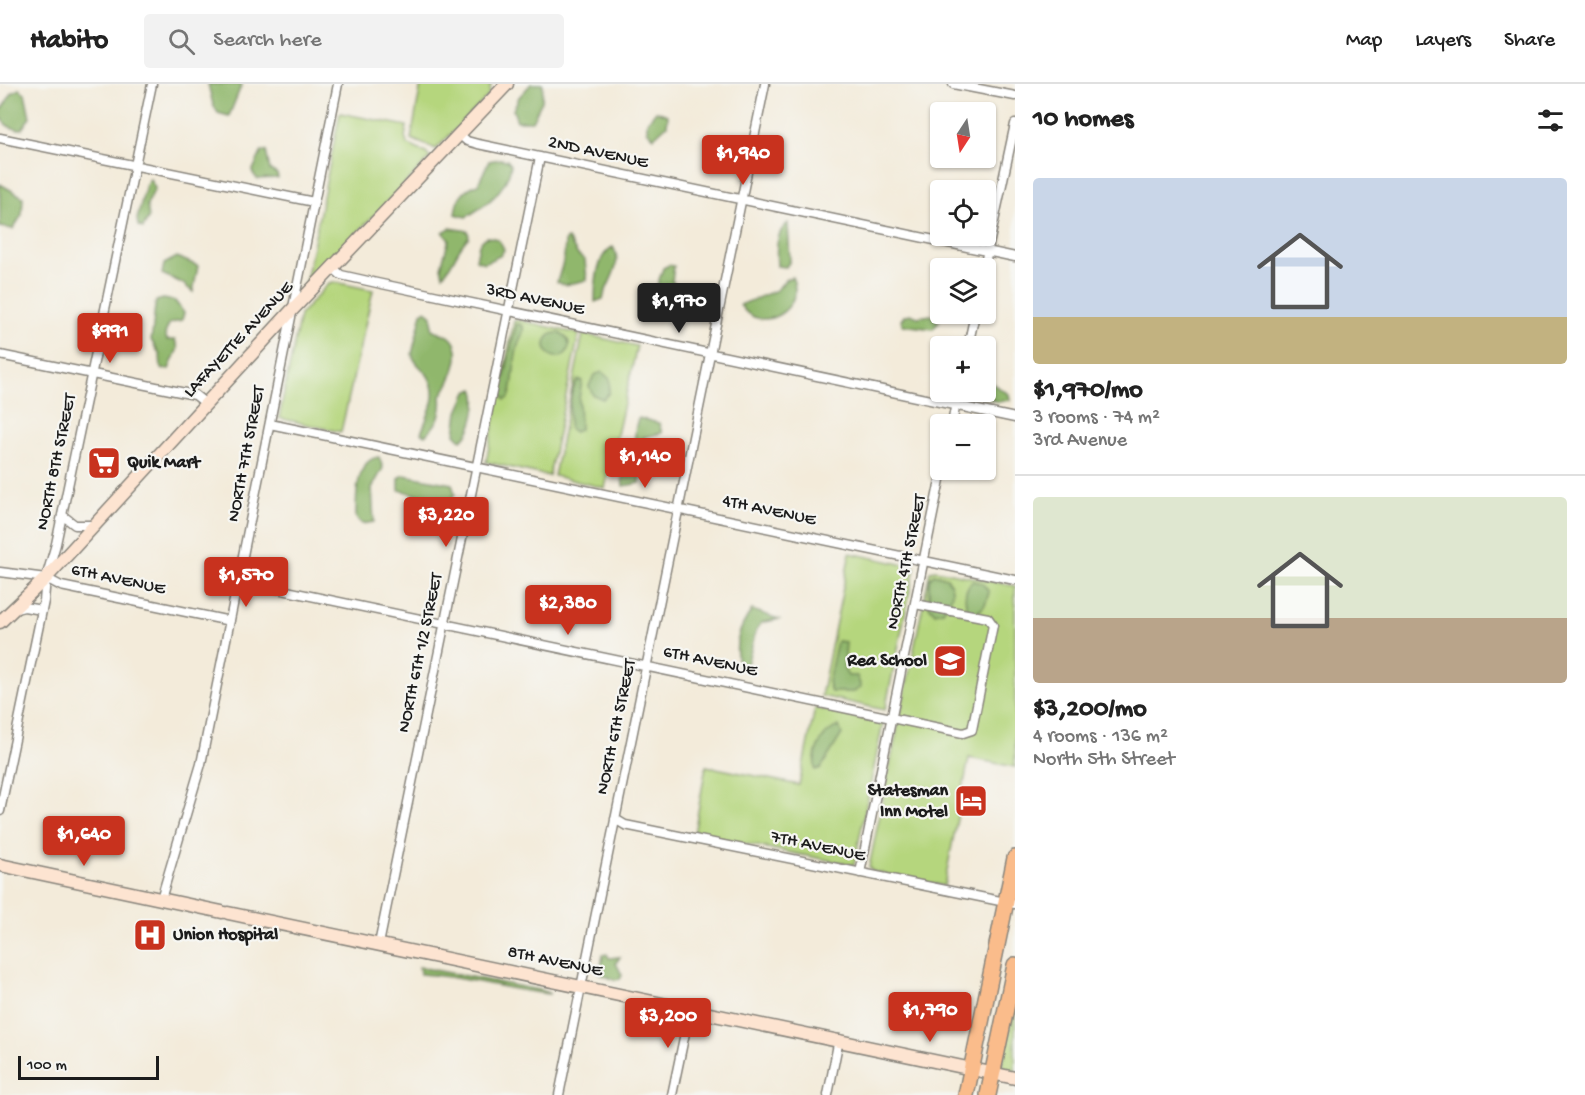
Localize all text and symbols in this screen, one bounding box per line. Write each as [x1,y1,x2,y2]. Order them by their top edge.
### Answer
search box [144,14,564,68]
text: Habito [30,25,108,58]
icon: search [165,25,198,58]
text: Search here [213,28,322,54]
text: Map [1346,29,1382,54]
text: Layers [1415,29,1471,54]
text: Share [1504,29,1555,54]
north arrow [930,102,996,168]
map controls [930,102,996,480]
icon: filters [1534,104,1567,137]
text: 10 homes [1033,105,1133,136]
street label: 2ND AVENUE [546,132,651,174]
pin: $1,940 [694,135,792,186]
text: $1,940 [716,143,770,166]
button: locate [930,180,996,246]
icon: home [1246,217,1354,325]
button: layers [930,258,996,324]
street label: LAFAYETTE AVENUE [180,277,299,402]
street label: 3RD AVENUE [483,279,587,321]
pin: $1,970 [630,283,728,334]
text: $1,970 [651,291,707,314]
pin: $991 [74,313,146,364]
text: $991 [91,321,129,344]
button: + [930,336,996,402]
text: $1,970/mo [1033,376,1143,407]
street label: NORTH 7TH STREET [223,383,271,524]
street label: NORTH 8TH STREET [32,391,82,532]
text: 3 rooms · 74 m² [1033,407,1160,430]
button: − [930,414,996,480]
text: 3rd Avenue [1033,430,1127,453]
pin: $1,140 [596,438,694,489]
supermarket icon: Quik Mart [86,445,122,481]
text: $1,140 [619,446,671,469]
place label: Quik Mart [127,453,202,474]
street label: 4TH AVENUE [720,491,818,531]
street label: NORTH 4TH STREET [882,492,932,631]
pin: $3,220 [397,497,495,548]
text: $3,220 [418,505,474,528]
icon: home [1246,536,1354,644]
pin: $1,570 [197,557,295,608]
street label: 6TH AVENUE [69,560,168,600]
text: $1,570 [218,565,274,588]
street label: NORTH 6TH 1/2 STREET [394,570,448,735]
pin: $2,380 [519,585,617,636]
text: $2,380 [539,593,597,616]
street label: 6TH AVENUE [661,642,760,682]
school or university icon: Rea School [932,643,968,679]
place label: Rea School [846,651,927,672]
street label: NORTH 6TH STREET [592,656,642,797]
text: $3,200/mo [1033,695,1147,726]
text: 4 rooms · 136 m² [1033,726,1168,749]
text: North 5th Street [1033,749,1175,772]
place label: Statesman Inn Motel [868,781,948,823]
hotel icon: Statesman Inn Motel [953,783,989,819]
pin: $1,640 [35,816,133,867]
text: $1,640 [57,824,111,847]
street label: 7TH AVENUE [768,827,868,867]
hospital icon: Union Hospital [132,917,168,953]
place label: Union Hospital [173,925,278,946]
street label: 8TH AVENUE [506,942,605,982]
pin: $1,790 [881,992,979,1043]
pin: $3,200 [619,998,717,1049]
text: $1,790 [902,1000,958,1023]
text: $3,200 [639,1006,697,1029]
scale bar [18,1053,159,1080]
text: 100 m [27,1057,67,1076]

